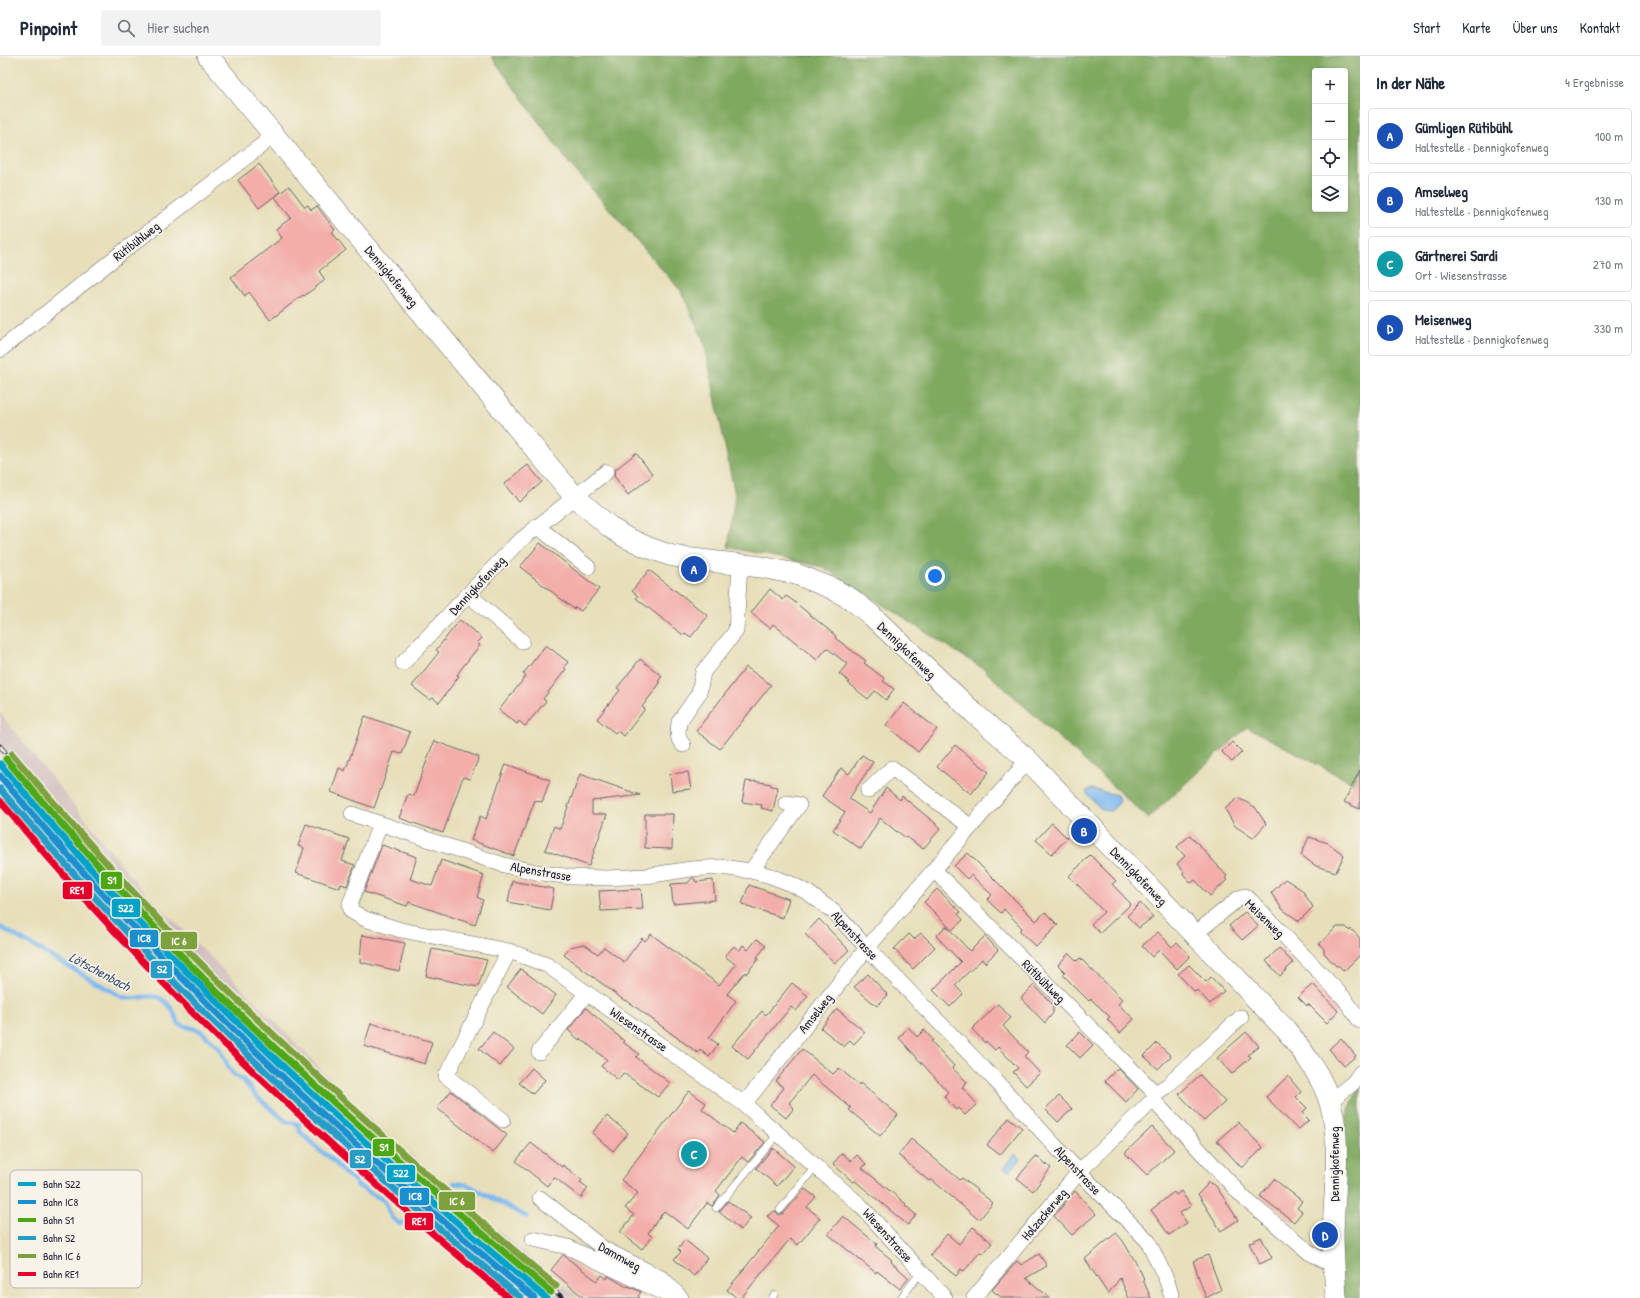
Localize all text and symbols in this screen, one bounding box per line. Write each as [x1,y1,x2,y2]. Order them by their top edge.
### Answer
search box [101,10,381,46]
text: Pinpoint [20,15,77,41]
icon: search [115,17,137,39]
text: Hier suchen [147,17,209,38]
text: Start [1413,18,1440,37]
text: Karte [1462,18,1491,37]
text: Über uns [1513,18,1558,37]
text: Kontakt [1580,18,1620,37]
map controls [1312,68,1348,212]
button: + [1312,68,1348,104]
text: In der Nähe [1376,71,1445,94]
text: 4 Ergebnisse [1565,73,1624,91]
button: − [1312,104,1348,140]
text: Gümligen Rütibühl [1415,117,1512,138]
text: A [1387,127,1393,145]
text: 100 m [1595,127,1623,145]
text: Haltestelle · Dennigkofenweg [1415,138,1548,156]
button: locate [1312,140,1348,176]
button: layers [1312,176,1348,212]
text: Amselweg [1415,181,1468,202]
text: B [1387,191,1393,209]
text: 130 m [1595,191,1623,209]
text: Haltestelle · Dennigkofenweg [1415,202,1548,220]
street label: Rütibühlweg [109,217,163,265]
street label: Dennigkofenweg [361,241,423,311]
text: Gärtnerei Sardi [1415,245,1498,266]
text: C [1386,255,1394,273]
text: 270 m [1593,255,1623,273]
text: Ort · Wiesenstrasse [1415,266,1507,284]
text: Meisenweg [1415,309,1471,330]
text: D [1387,319,1393,337]
text: 330 m [1594,319,1623,337]
text: Haltestelle · Dennigkofenweg [1415,330,1548,348]
street label: Dennigkofenweg [445,551,509,619]
pin: A [681,554,707,584]
your location [925,566,945,586]
street label: Dennigkofenweg [874,617,940,683]
pin: B [1071,816,1097,846]
street label: Dennigkofenweg [1106,843,1172,909]
street label: Alpenstrasse [509,857,573,885]
line badge: S1 [100,871,123,890]
text: S1 [107,873,117,887]
line badge: RE1 [62,881,93,900]
text: RE1 [70,883,84,897]
street label: Meisenweg [1241,895,1289,942]
line badge: S22 [111,898,141,918]
text: S22 [118,901,135,915]
street label: Alpenstrasse [828,906,882,964]
line badge: IC8 [129,929,159,948]
text: IC8 [137,931,151,945]
line badge: IC 6 [160,931,198,950]
text: IC 6 [171,934,187,948]
water label: Lötschenbach [66,947,135,996]
street label: Rütibühlweg [1018,955,1070,1007]
line badge: S2 [150,960,173,979]
text: S2 [157,962,168,976]
street label: Amselweg [794,989,836,1037]
street label: Wiesenstrasse [606,1002,672,1056]
street label: Dennigkofenweg [1325,1126,1343,1202]
line badge: S1 [372,1138,395,1157]
pin: C [681,1139,707,1169]
text: S1 [379,1140,389,1154]
street label: Alpenstrasse [1051,1141,1105,1199]
line badge: S2 [349,1149,372,1169]
text: S2 [355,1152,366,1166]
line badge: S22 [386,1164,416,1183]
text: S22 [393,1166,410,1180]
legend [10,1170,142,1288]
text: Bahn S22 [43,1177,80,1191]
street label: Holzackerweg [1017,1184,1071,1244]
line badge: IC8 [399,1187,430,1206]
text: IC8 [408,1189,422,1203]
line badge: IC 6 [438,1191,476,1211]
text: IC 6 [449,1194,465,1208]
text: Bahn IC8 [43,1195,79,1209]
street label: Wiesenstrasse [859,1204,917,1266]
line badge: RE1 [404,1212,434,1231]
text: Bahn S1 [43,1213,74,1227]
text: RE1 [412,1214,426,1228]
pin: D [1312,1220,1338,1250]
text: Bahn S2 [43,1231,75,1245]
street label: Dammweg [596,1237,645,1275]
text: Bahn IC 6 [43,1249,81,1263]
text: Bahn RE1 [43,1267,79,1281]

